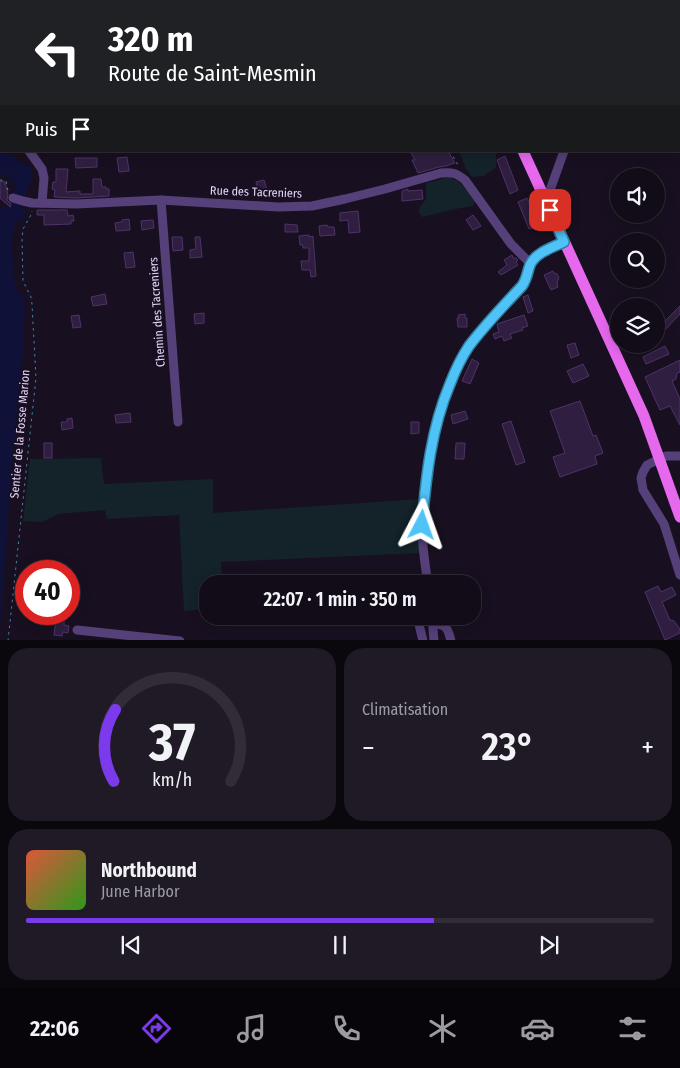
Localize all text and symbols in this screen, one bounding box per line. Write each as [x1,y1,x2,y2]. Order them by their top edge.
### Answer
text: 320 m [108,18,194,60]
icon: left [25,20,90,85]
text: Route de Saint-Mesmin [108,60,317,87]
icon: arrive [67,115,95,143]
text: Puis [25,118,57,141]
map controls [610,168,665,353]
button: sound [610,168,665,223]
street label: Rue des Tacreniers [210,183,302,201]
pin [529,189,571,231]
icon: arrive [536,196,564,224]
button: search [610,233,665,288]
street label: Chemin des Tacreniers [146,257,168,367]
button: layers [610,298,665,353]
street label: Sentier de la Fosse Marion [7,369,33,499]
position arrow [395,498,447,550]
speed limit sign: 40 [15,560,80,625]
text: 22:07 · 1 min · 350 m [264,588,416,611]
text: Climatisation [362,700,448,719]
text: 37 [148,711,195,774]
text: 23° [481,724,534,770]
text: − [362,731,375,764]
text: + [641,731,654,764]
text: km/h [152,769,192,791]
text: Northbound [101,859,197,882]
text: June Harbor [101,882,179,901]
icon: previous [117,931,145,959]
icon: pause [326,931,354,959]
icon: next [535,931,563,959]
icon: directions [139,1011,174,1046]
icon: music [234,1011,269,1046]
icon: phone [329,1011,364,1046]
icon: climate [425,1011,460,1046]
icon: car [520,1011,555,1046]
icon: filters [615,1011,650,1046]
text: 22:06 [30,1015,79,1042]

